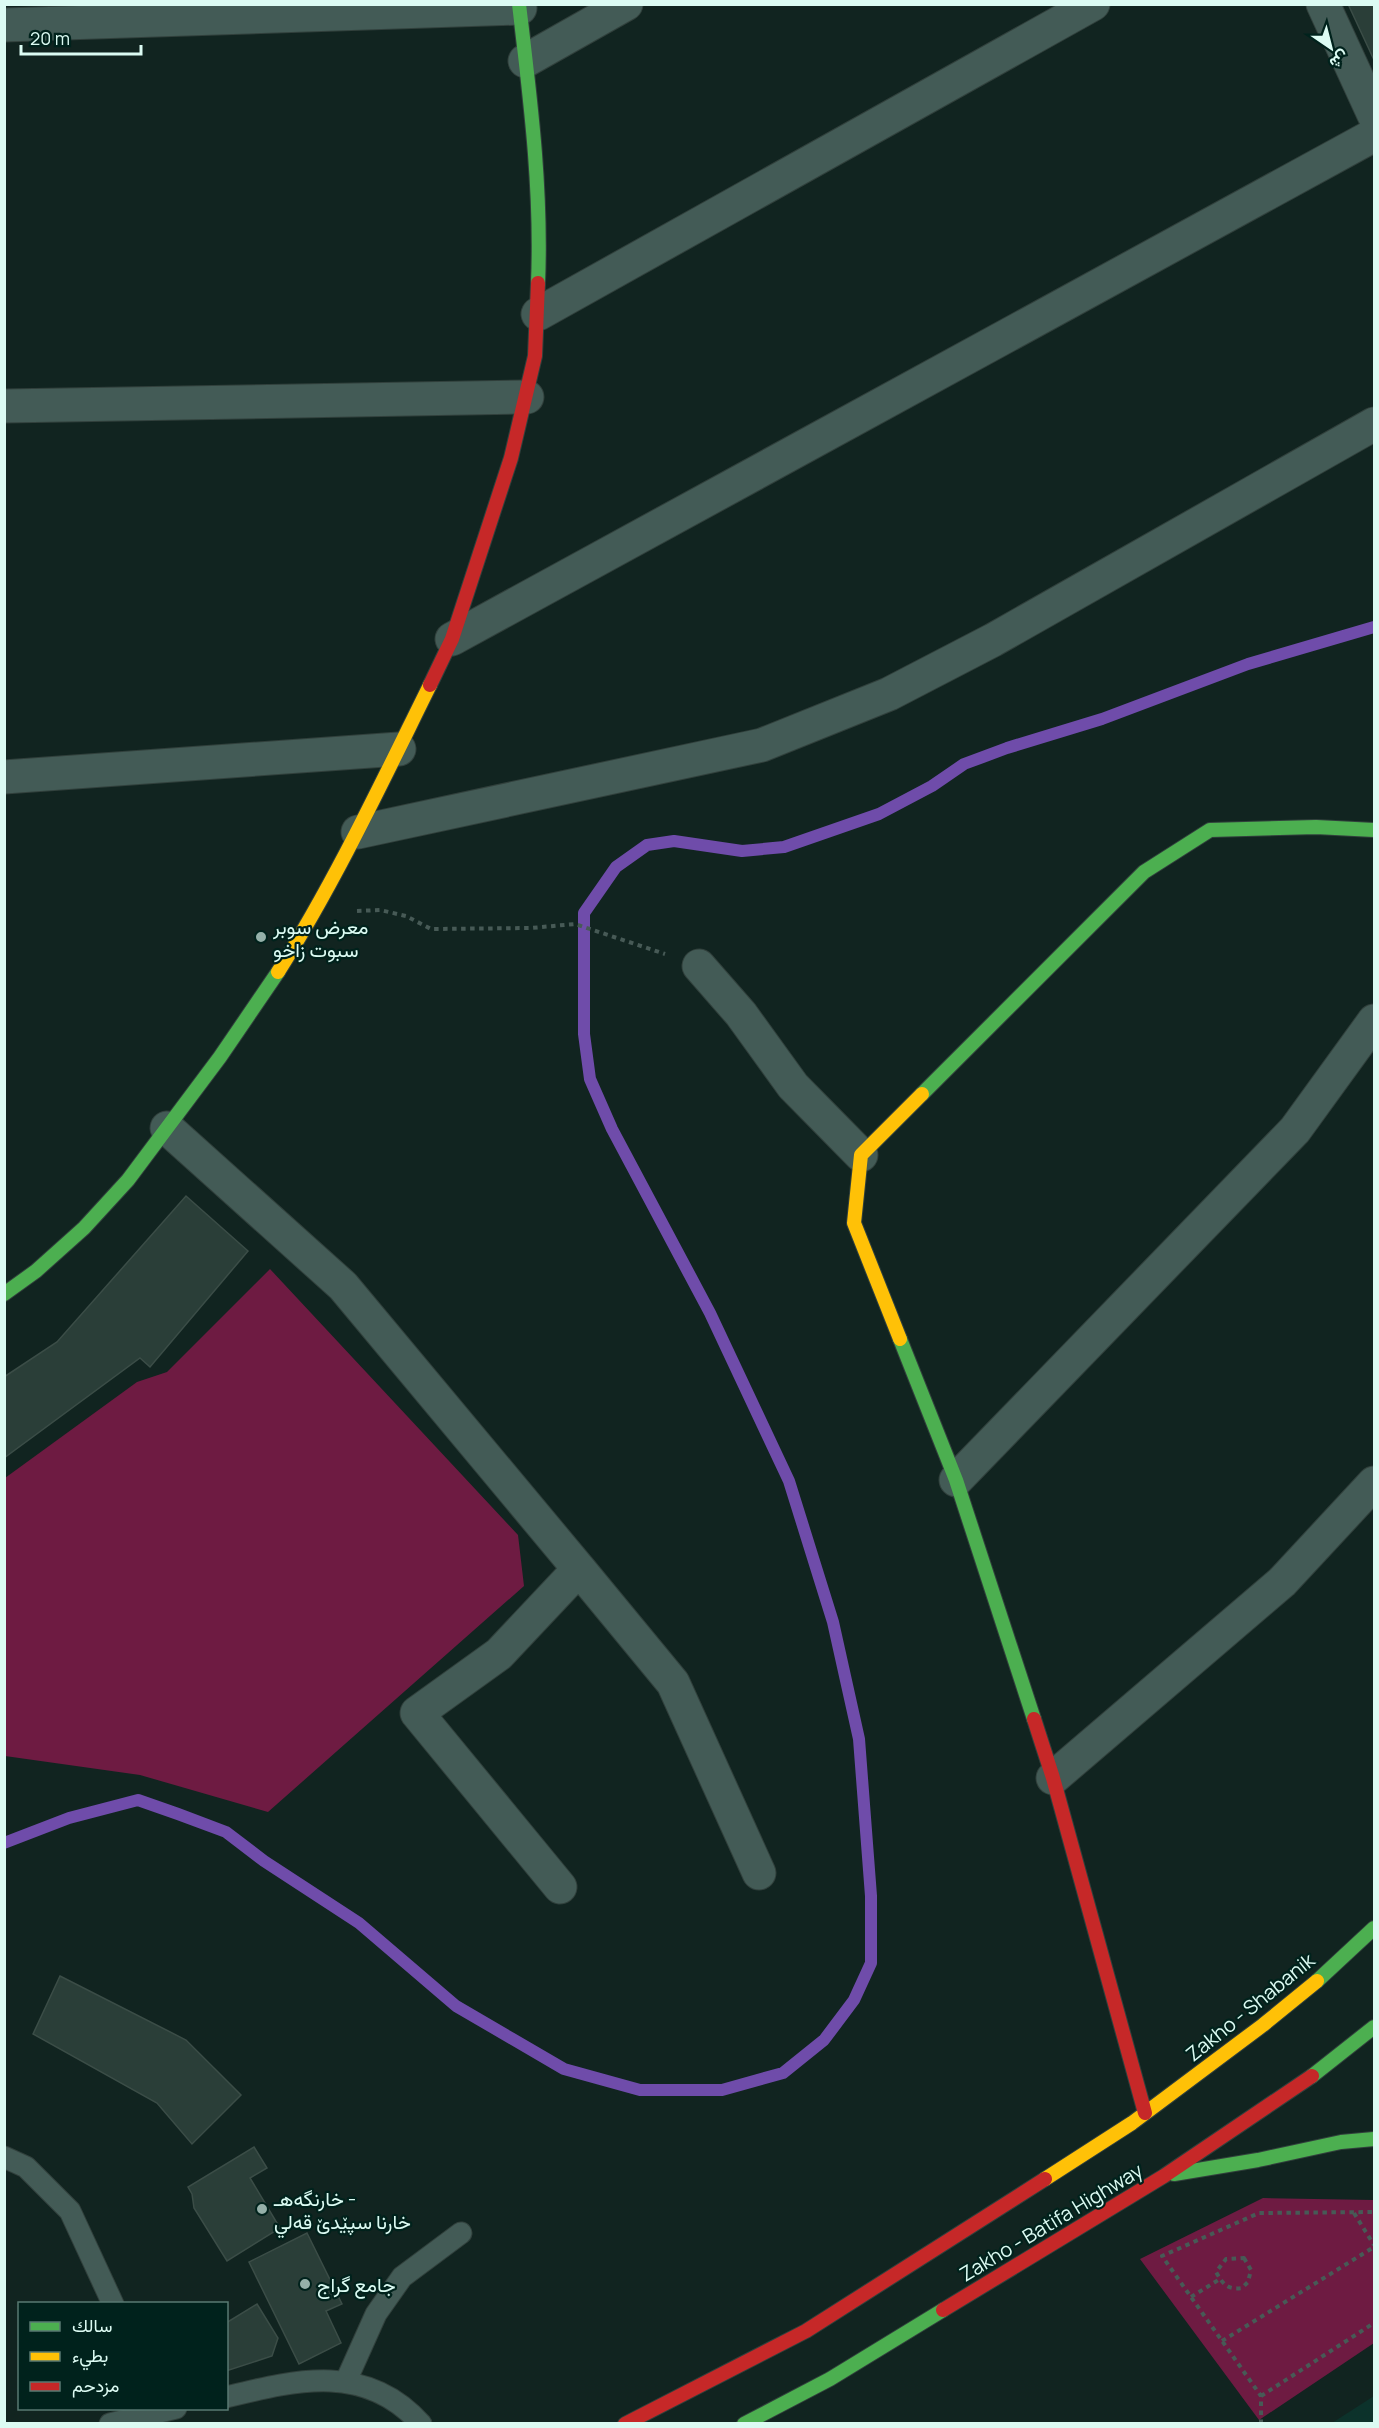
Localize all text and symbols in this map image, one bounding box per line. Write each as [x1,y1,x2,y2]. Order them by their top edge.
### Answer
scale bar [21,18,141,56]
north arrow [1301,18,1361,78]
text: 20 m [30,26,70,50]
text: ش [1325,46,1354,75]
place label: معرض سوبر سبوت زاخو [272,913,369,963]
marker: معرض سوبر سبوت زاخو [254,930,268,944]
street label: Zakho - Shabanik [1180,1946,1321,2067]
street label: Zakho - Batifa Highway [954,2156,1148,2287]
place label: خارنگه‌هـ - خارنا سپێدێ قه‌لي [273,2185,411,2239]
marker: خارنگه‌هـ - خارنا سپێدێ قه‌لي [255,2202,269,2216]
place label: جامع گراج [317,2271,396,2299]
marker: جامع گراج [298,2277,312,2291]
legend [18,2302,228,2410]
text: سالك [72,2313,112,2337]
text: بطيء [72,2343,108,2371]
text: مزدحم [72,2373,119,2398]

